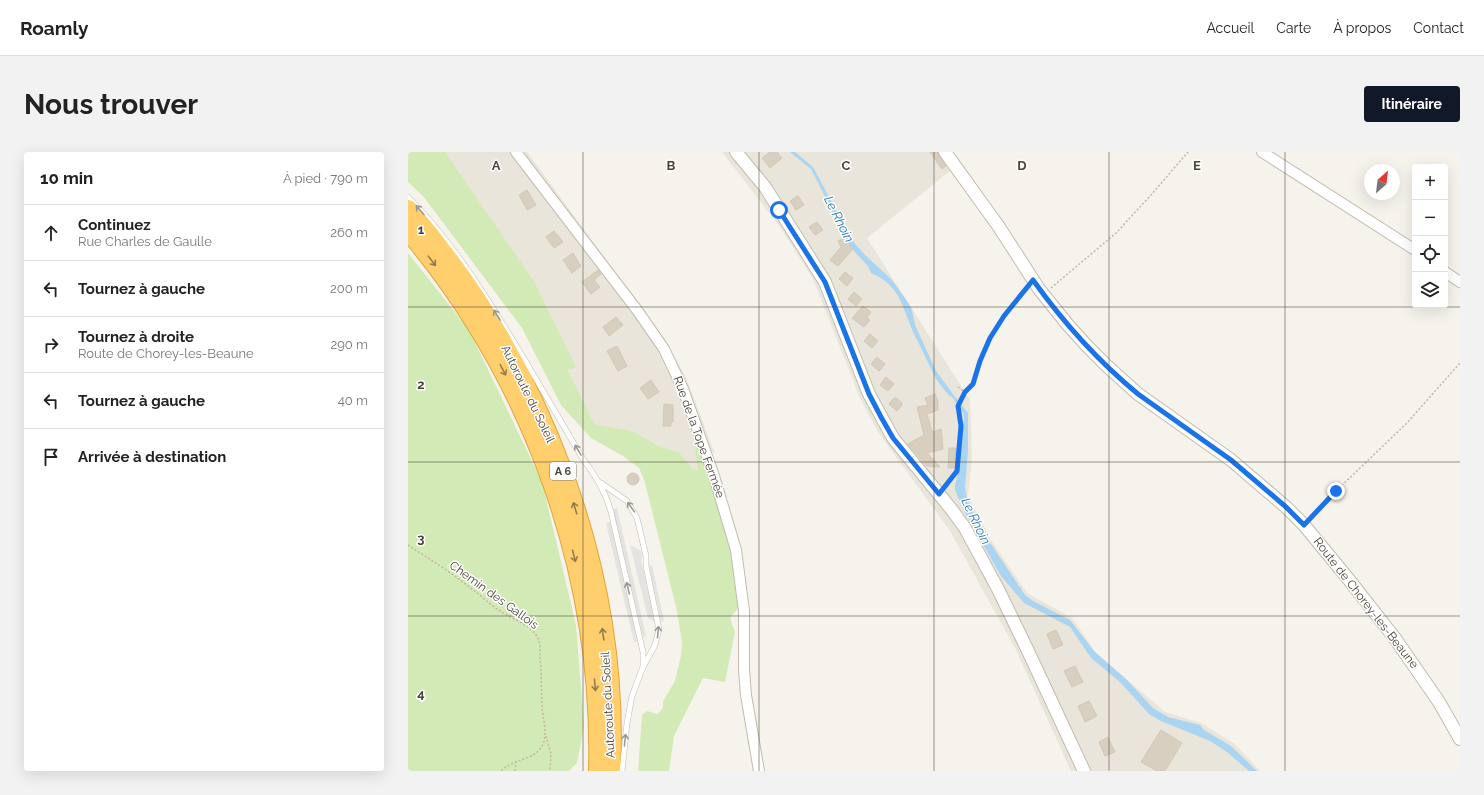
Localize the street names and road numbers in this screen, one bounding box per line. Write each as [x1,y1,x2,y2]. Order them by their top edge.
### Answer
street label: Autoroute du Soleil [498,343,558,446]
street label: Rue de la Tope Fermée [670,374,728,500]
road number: A 6 [550,462,576,480]
street label: Route de Chorey-les-Beaune [1311,535,1421,671]
street label: Chemin des Gallois [447,558,541,632]
street label: Autoroute du Soleil [598,651,618,759]

